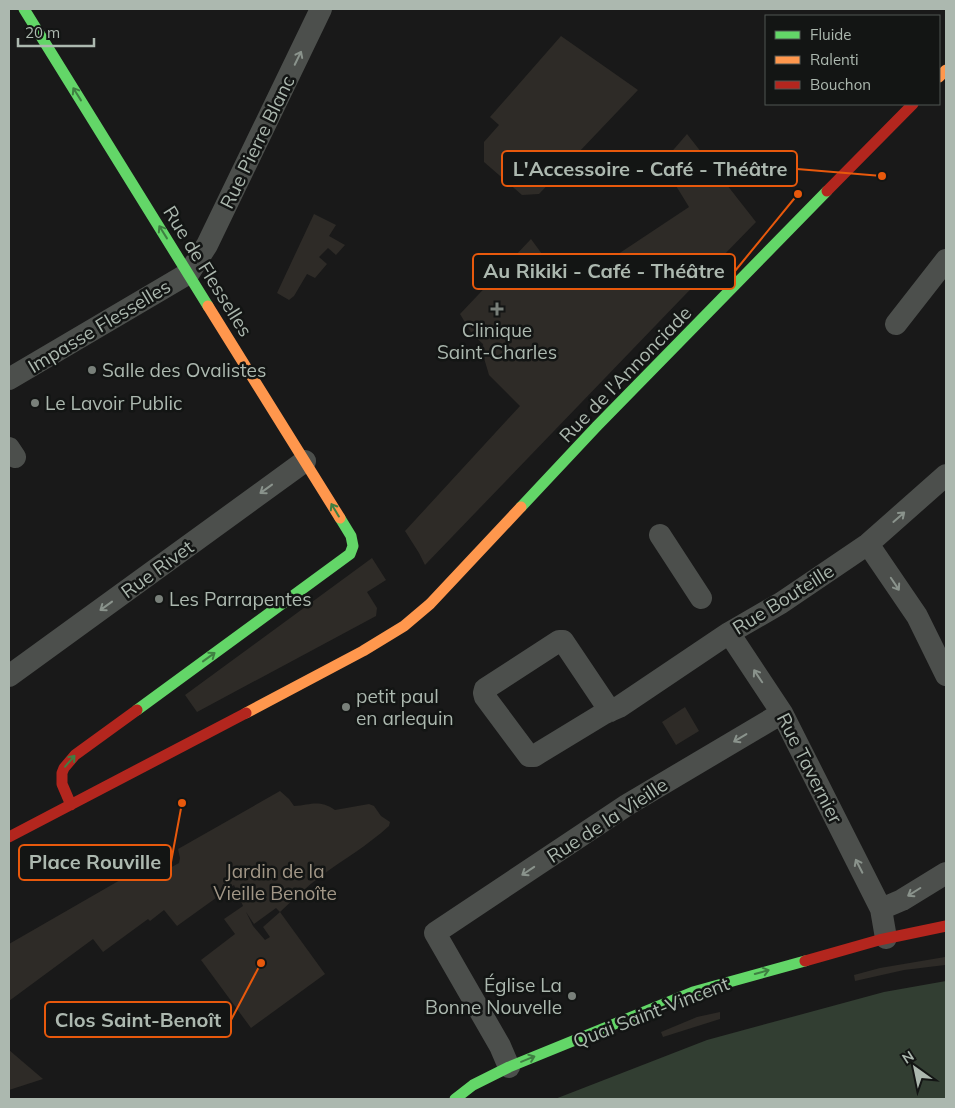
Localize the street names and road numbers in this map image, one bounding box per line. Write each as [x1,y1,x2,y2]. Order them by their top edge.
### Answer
street label: Rue Pierre Blanc [214,72,300,212]
street label: Rue de Flesselles [158,201,258,341]
street label: Impasse Flesselles [23,274,175,378]
street label: Rue de l'Annonciade [554,301,696,447]
street label: Rue Rivet [116,534,198,603]
street label: Rue Bouteille [728,558,838,640]
street label: Rue Tavernier [772,709,848,827]
street label: Rue de la Vieille [542,772,672,868]
street label: Quai Saint-Vincent [570,971,733,1053]

